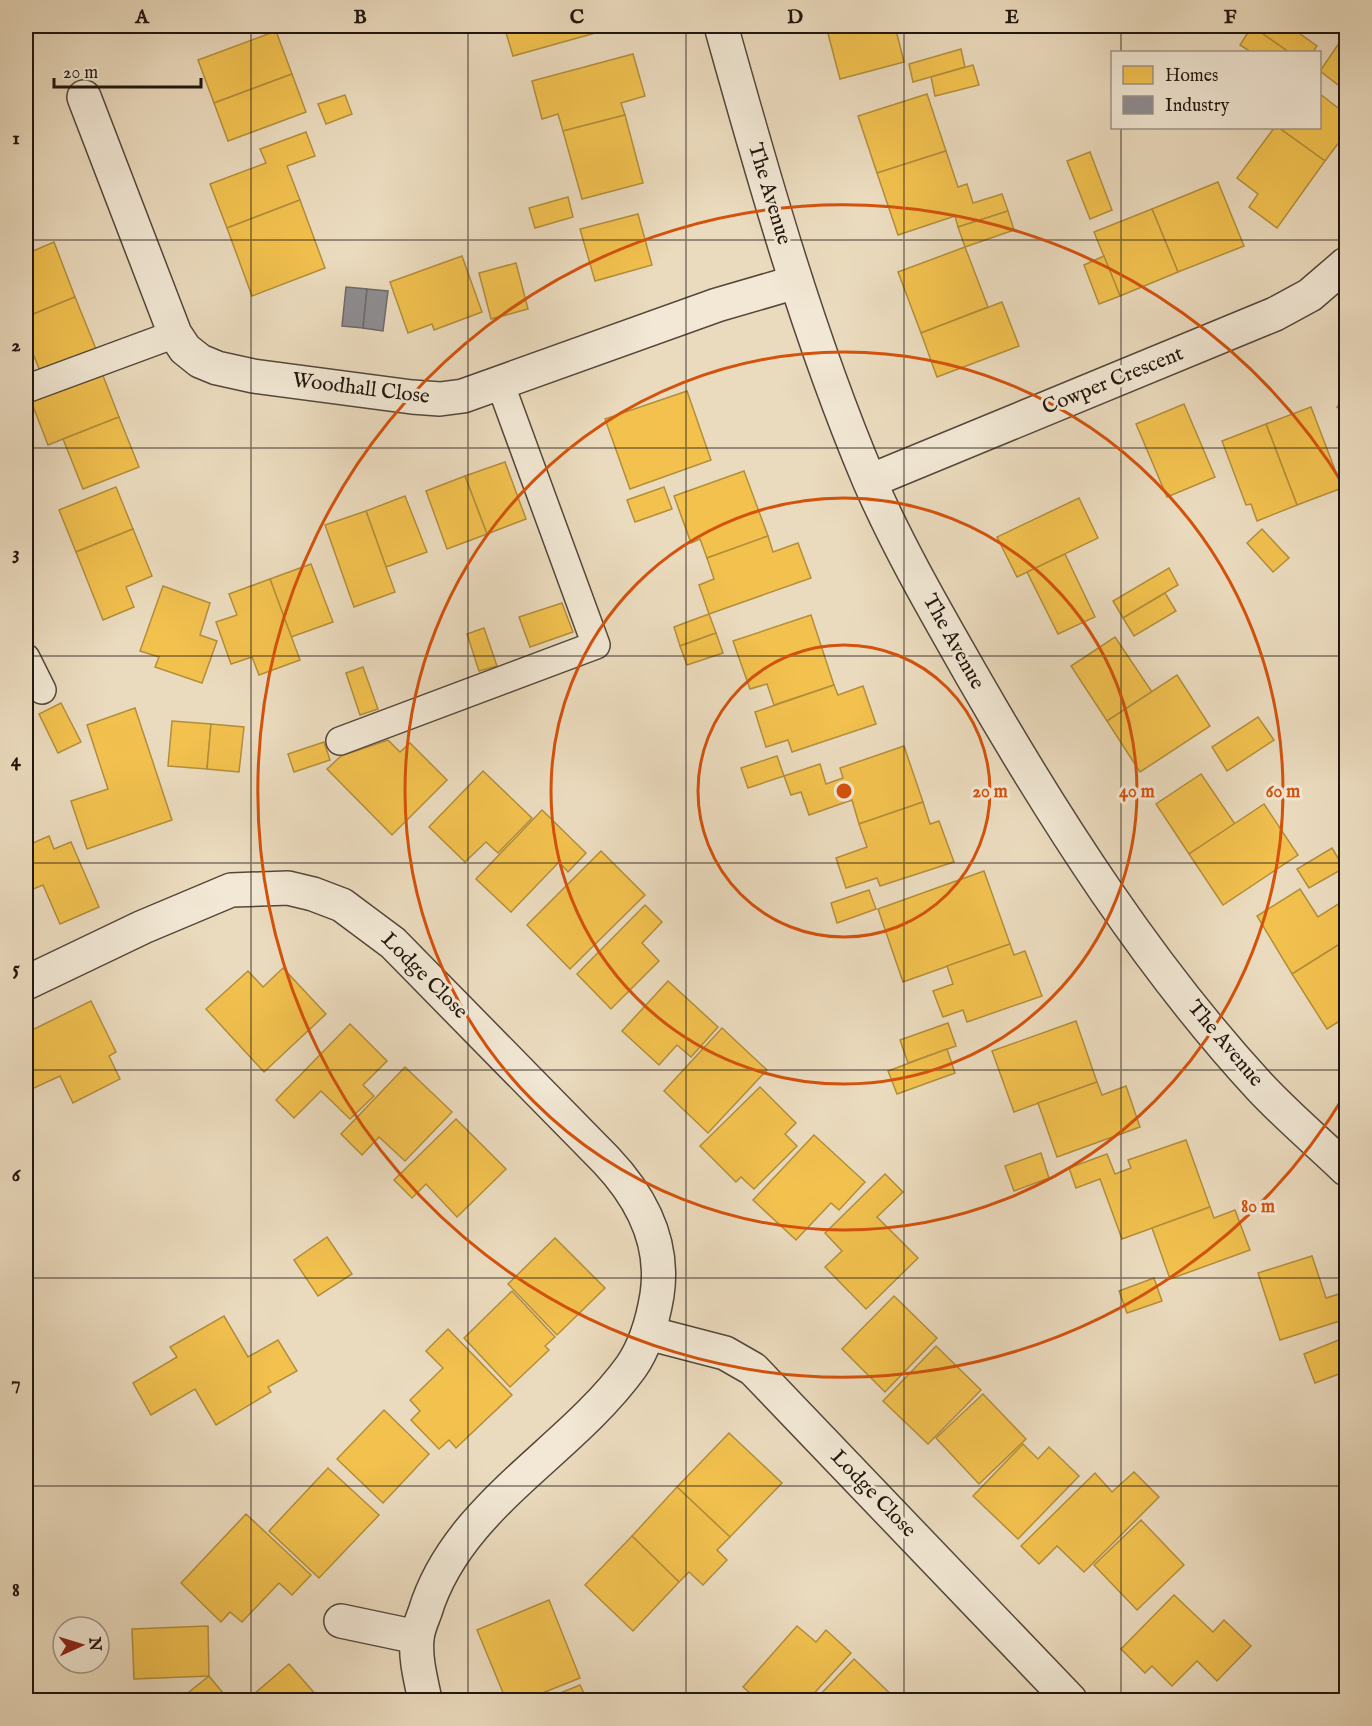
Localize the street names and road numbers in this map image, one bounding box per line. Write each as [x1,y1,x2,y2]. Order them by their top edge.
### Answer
street label: The Avenue [741,140,797,248]
street label: Cowper Crescent [1038,340,1188,422]
street label: Woodhall Close [291,367,432,411]
street label: The Avenue [916,590,990,695]
street label: Lodge Close [375,927,473,1025]
street label: The Avenue [1181,995,1269,1093]
street label: Lodge Close [824,1444,922,1544]

